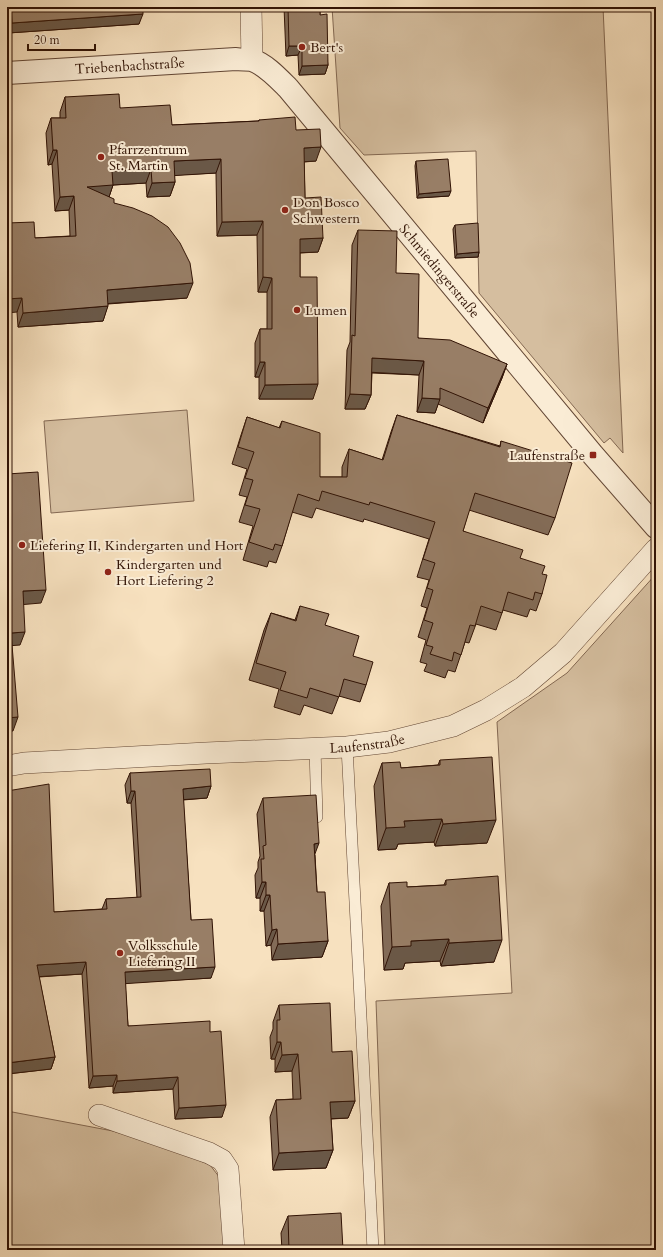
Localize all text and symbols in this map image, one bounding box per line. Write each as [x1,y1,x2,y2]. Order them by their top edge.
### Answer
scale bar [28,26,95,52]
text: 20 m [34,32,61,48]
place label: Bert's [310,38,344,57]
marker: Bert's [297,42,307,52]
street label: Triebenbachstraße [74,53,185,78]
place label: Pfarrzentrum St. Martin [109,140,188,175]
marker: Pfarrzentrum St. Martin [96,152,106,162]
place label: Don Bosco Schwestern [293,193,360,228]
marker: Don Bosco Schwestern [280,205,290,215]
street label: Schmiedingerstraße [395,220,484,322]
place label: Lumen [305,301,347,320]
marker: Lumen [292,305,302,315]
place label: Laufenstraße [509,446,585,465]
marker: Laufenstraße [588,450,598,460]
place label: Liefering II, Kindergarten und Hort [30,536,244,555]
marker: Liefering II, Kindergarten und Hort [17,540,27,550]
place label: Kindergarten und Hort Liefering 2 [116,555,222,590]
marker: Kindergarten und Hort Liefering 2 [103,567,113,577]
street label: Laufenstraße [329,729,407,757]
place label: Volksschule Liefering II [128,936,198,971]
marker: Volksschule Liefering II [115,948,125,958]

